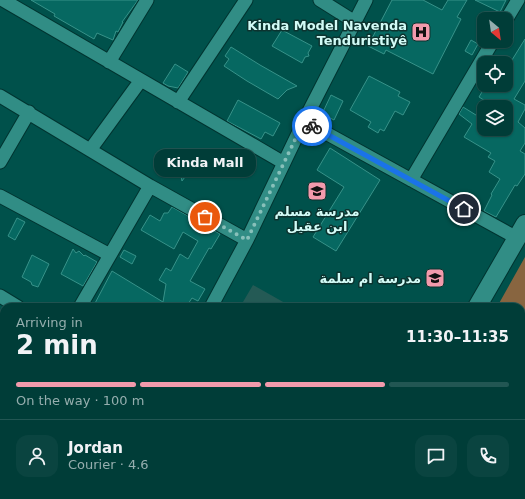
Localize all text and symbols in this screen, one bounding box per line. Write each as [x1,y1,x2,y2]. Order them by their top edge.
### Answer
north arrow [477,12,513,48]
map controls [477,12,513,136]
place label: Kinda Model Navenda Tenduristiyê [247,18,407,48]
hospital icon: Kinda Model Navenda Tenduristiyê [410,21,432,43]
button: locate [477,56,513,92]
button: layers [477,100,513,136]
courier [292,106,332,146]
icon: bike [301,115,323,137]
callout: Kinda Mall [154,149,256,177]
text: Kinda Mall [166,155,244,170]
school or university icon: مدرسة مسلم ابن عقيل [306,180,328,202]
pin [447,192,481,226]
icon: home [453,198,475,220]
pin [188,200,222,234]
place label: مدرسة مسلم ابن عقيل [274,204,360,234]
icon: bag [194,206,216,228]
school or university icon: مدرسة ام سلمة [424,267,446,289]
place label: مدرسة ام سلمة [320,271,421,287]
text: Arriving in [16,315,83,330]
text: 11:30–11:35 [406,328,509,346]
text: 2 min [16,330,98,360]
text: On the way · 100 m [16,393,144,408]
button: person [16,435,58,477]
button: chat [415,435,457,477]
button: phone [467,435,509,477]
text: Jordan [68,439,123,457]
text: Courier · 4.6 [68,457,149,472]

